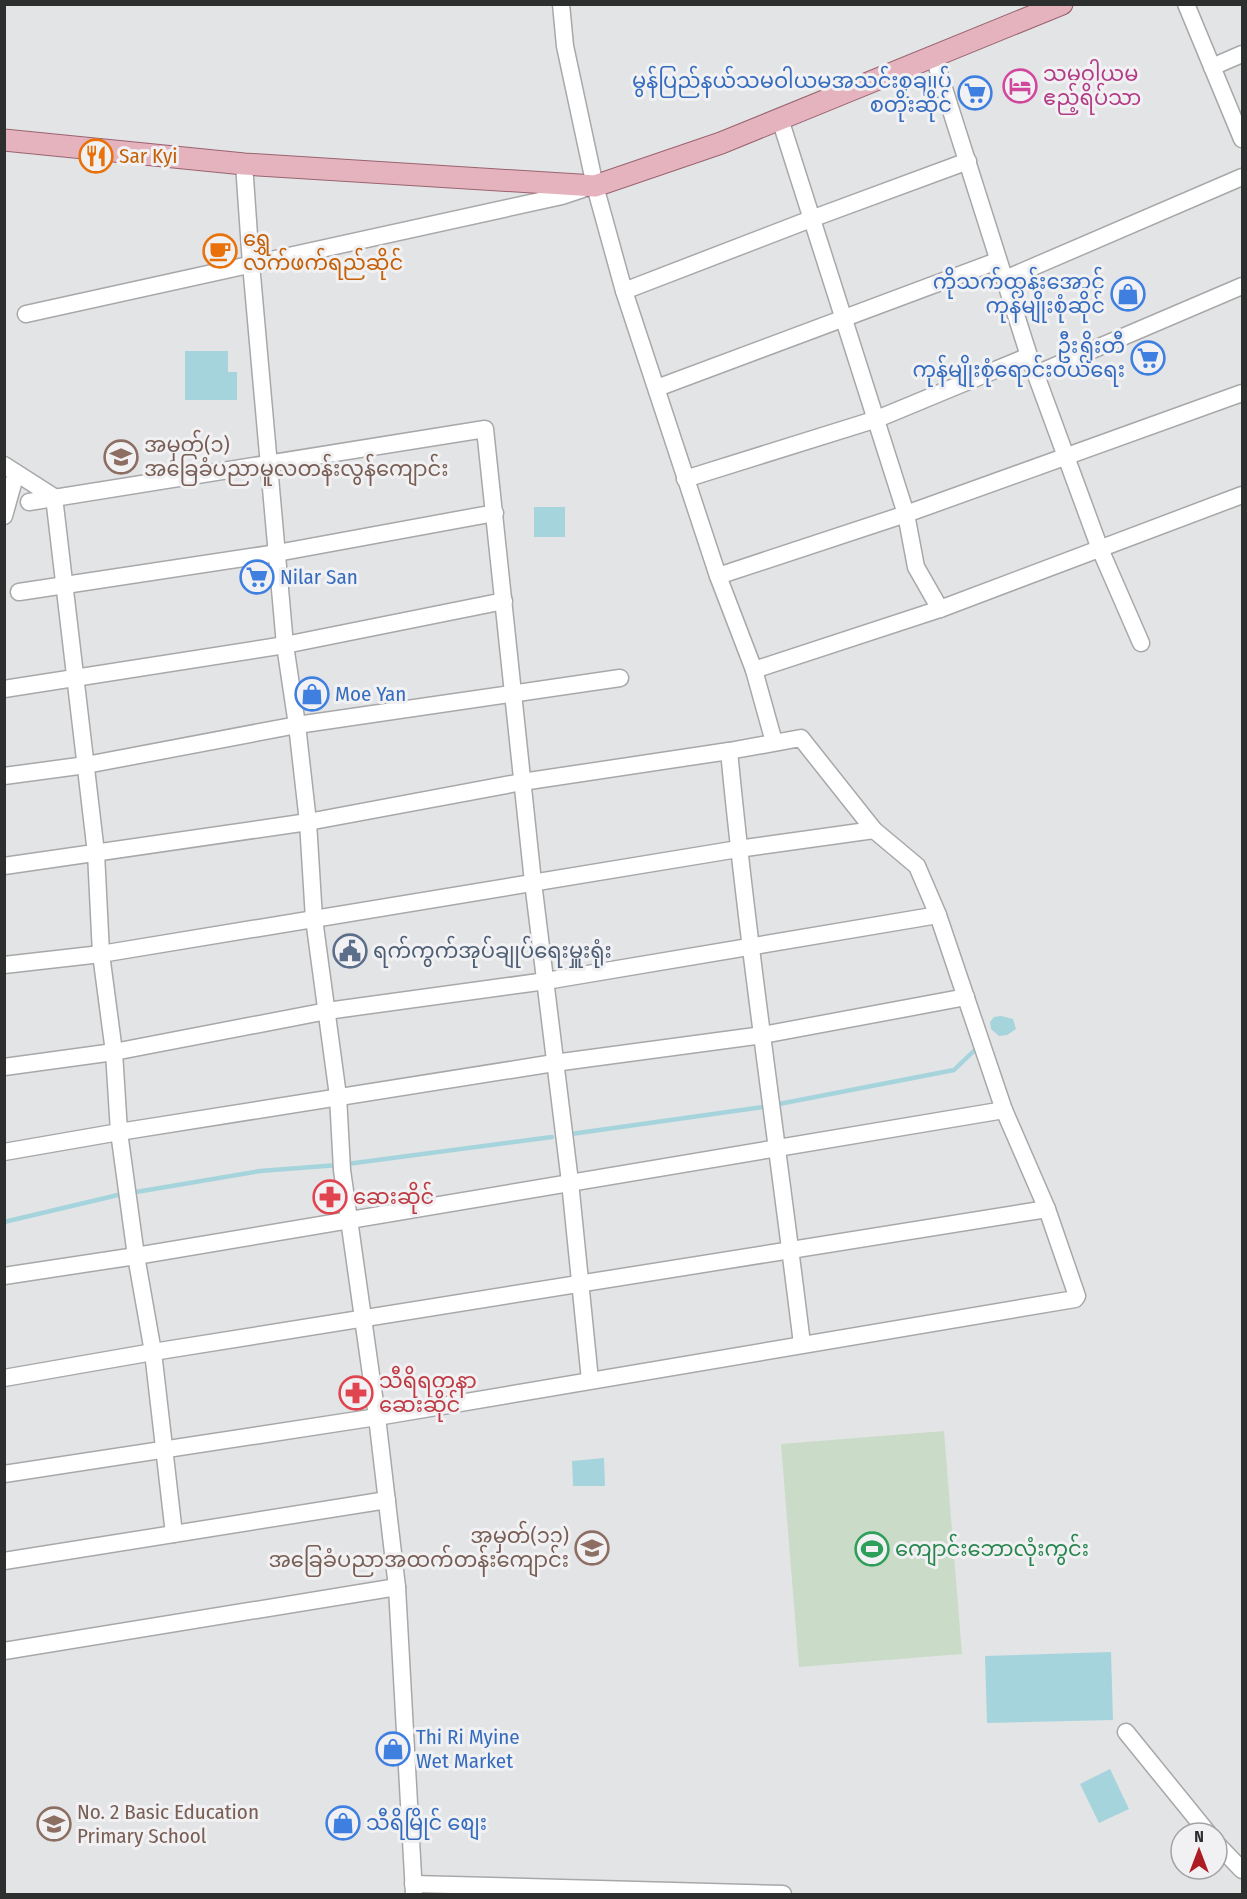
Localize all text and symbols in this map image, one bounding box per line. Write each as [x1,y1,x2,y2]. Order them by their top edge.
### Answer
place label: သမဝါယမ ဧည့်ရိပ်သာ [1043,59,1141,115]
place label: မွန်ပြည်နယ်သမဝါယမအသင်းစုချုပ် စတိုးဆိုင် [632,65,952,122]
hotel icon: သမဝါယမ ဧည့်ရိပ်သာ [1002,68,1038,104]
supermarket icon: မွန်ပြည်နယ်သမဝါယမအသင်းစုချုပ် စတိုးဆိုင် [957,75,993,111]
restaurant icon: Sar Kyi [78,138,114,174]
place label: Sar Kyi [119,143,178,169]
place label: ရွှေ လက်ဖက်ရည်ဆိုင် [243,226,403,280]
cafe icon: ရွှေ လက်ဖက်ရည်ဆိုင် [202,233,238,269]
place label: ကိုသက်ထွန်းအောင် ကုန်မျိုးစုံဆိုင် [933,266,1105,324]
shop icon: ကိုသက်ထွန်းအောင် ကုန်မျိုးစုံဆိုင် [1110,276,1146,312]
place label: ဦးရှိုးတီ ကုန်မျိုးစုံရောင်းဝယ်ရေး [913,330,1125,388]
supermarket icon: ဦးရှိုးတီ ကုန်မျိုးစုံရောင်းဝယ်ရေး [1130,340,1166,376]
place label: အမှတ်(၁) အခြေခံပညာမူလတန်းလွန်ကျောင်း [144,429,448,487]
school or university icon: အမှတ်(၁) အခြေခံပညာမူလတန်းလွန်ကျောင်း [103,439,139,475]
supermarket icon: Nilar San [239,559,275,595]
place label: Nilar San [280,564,358,590]
shop icon: Moe Yan [294,676,330,712]
place label: Moe Yan [335,681,406,707]
public building icon: ရက်ကွက်အုပ်ချုပ်ရေးမှူးရုံး [332,933,368,969]
place label: ရက်ကွက်အုပ်ချုပ်ရေးမှူးရုံး [373,935,612,969]
pharmacy icon: ဆေးဆိုင် [312,1179,348,1215]
place label: ဆေးဆိုင် [353,1181,434,1214]
place label: သီရိရတနာ ဆေးဆိုင် [379,1365,477,1422]
pharmacy icon: သီရိရတနာ ဆေးဆိုင် [338,1375,374,1411]
place label: အမှတ်(၁၁) အခြေခံပညာအထက်တန်းကျောင်း [268,1520,569,1578]
school or university icon: အမှတ်(၁၁) အခြေခံပညာအထက်တန်းကျောင်း [574,1530,610,1566]
sports icon: ကျောင်းဘောလုံးကွင်း [854,1531,890,1567]
place label: ကျောင်းဘောလုံးကွင်း [895,1533,1089,1567]
place label: Thi Ri Myine Wet Market [416,1724,520,1774]
shop icon: Thi Ri Myine Wet Market [375,1731,411,1767]
place label: No. 2 Basic Education Primary School [77,1799,259,1849]
shop icon: သီရိမြိုင် စျေး [325,1805,361,1841]
school or university icon: No. 2 Basic Education Primary School [36,1806,72,1842]
place label: သီရိမြိုင် စျေး [366,1807,487,1841]
north arrow [1169,1821,1229,1881]
text: N [1194,1827,1204,1846]

